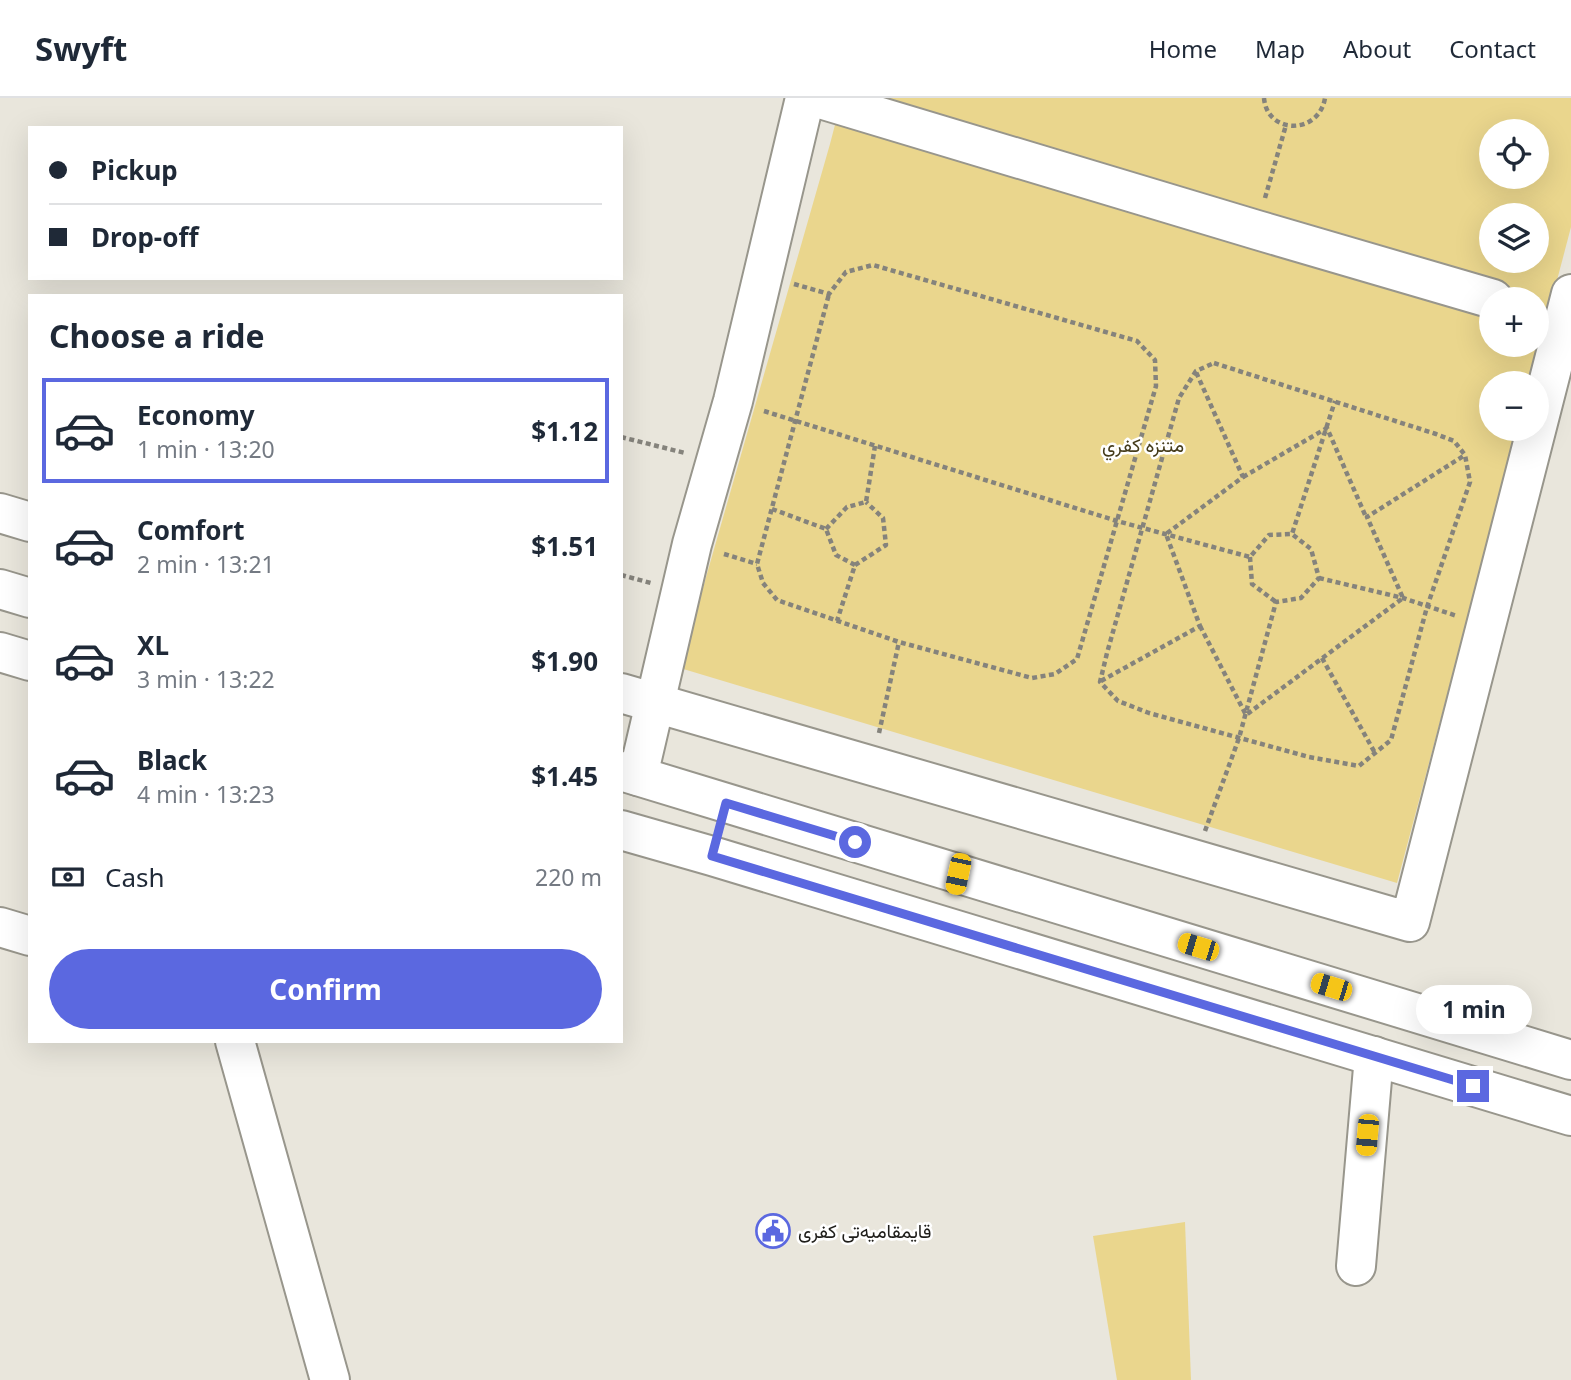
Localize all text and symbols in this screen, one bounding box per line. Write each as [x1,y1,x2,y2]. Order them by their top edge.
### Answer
text: Swyft [35,26,127,71]
text: Home [1149,32,1217,65]
text: Map [1255,32,1305,65]
text: About [1343,32,1411,65]
text: Contact [1449,32,1536,65]
map controls [1479,119,1549,441]
button: locate [1479,119,1549,189]
text: Pickup [91,152,178,188]
button: layers [1479,203,1549,273]
text: Drop-off [91,219,198,255]
button: + [1479,287,1549,357]
text: Choose a ride [49,314,265,357]
button: − [1479,371,1549,441]
text: Economy [137,397,255,433]
icon: car [53,399,116,462]
text: $1.12 [531,413,598,449]
park label: متنزه كفري [1102,432,1184,461]
text: 1 min · 13:20 [137,433,275,465]
text: Comfort [137,512,245,548]
icon: car [53,514,116,577]
text: $1.51 [531,528,598,564]
text: 2 min · 13:21 [137,548,275,580]
text: XL [137,627,169,663]
icon: car [53,629,116,692]
text: $1.90 [531,643,598,679]
text: 3 min · 13:22 [137,663,275,695]
text: Black [137,742,207,778]
icon: car [53,744,116,807]
text: $1.45 [531,758,598,794]
text: 4 min · 13:23 [137,778,275,810]
route start [839,826,871,858]
car [944,851,973,897]
icon: cash [49,858,87,896]
text: Cash [105,859,165,895]
text: 220 m [535,861,602,893]
car [1175,931,1222,963]
button: Confirm [49,949,602,1029]
car [1308,971,1355,1003]
callout: 1 min [1415,984,1531,1034]
text: 1 min [1442,993,1506,1025]
route end [1457,1070,1489,1102]
car [1355,1113,1380,1157]
public building icon: قایمقامیەتی کفری [754,1212,792,1250]
place label: قایمقامیەتی کفری [798,1218,932,1244]

